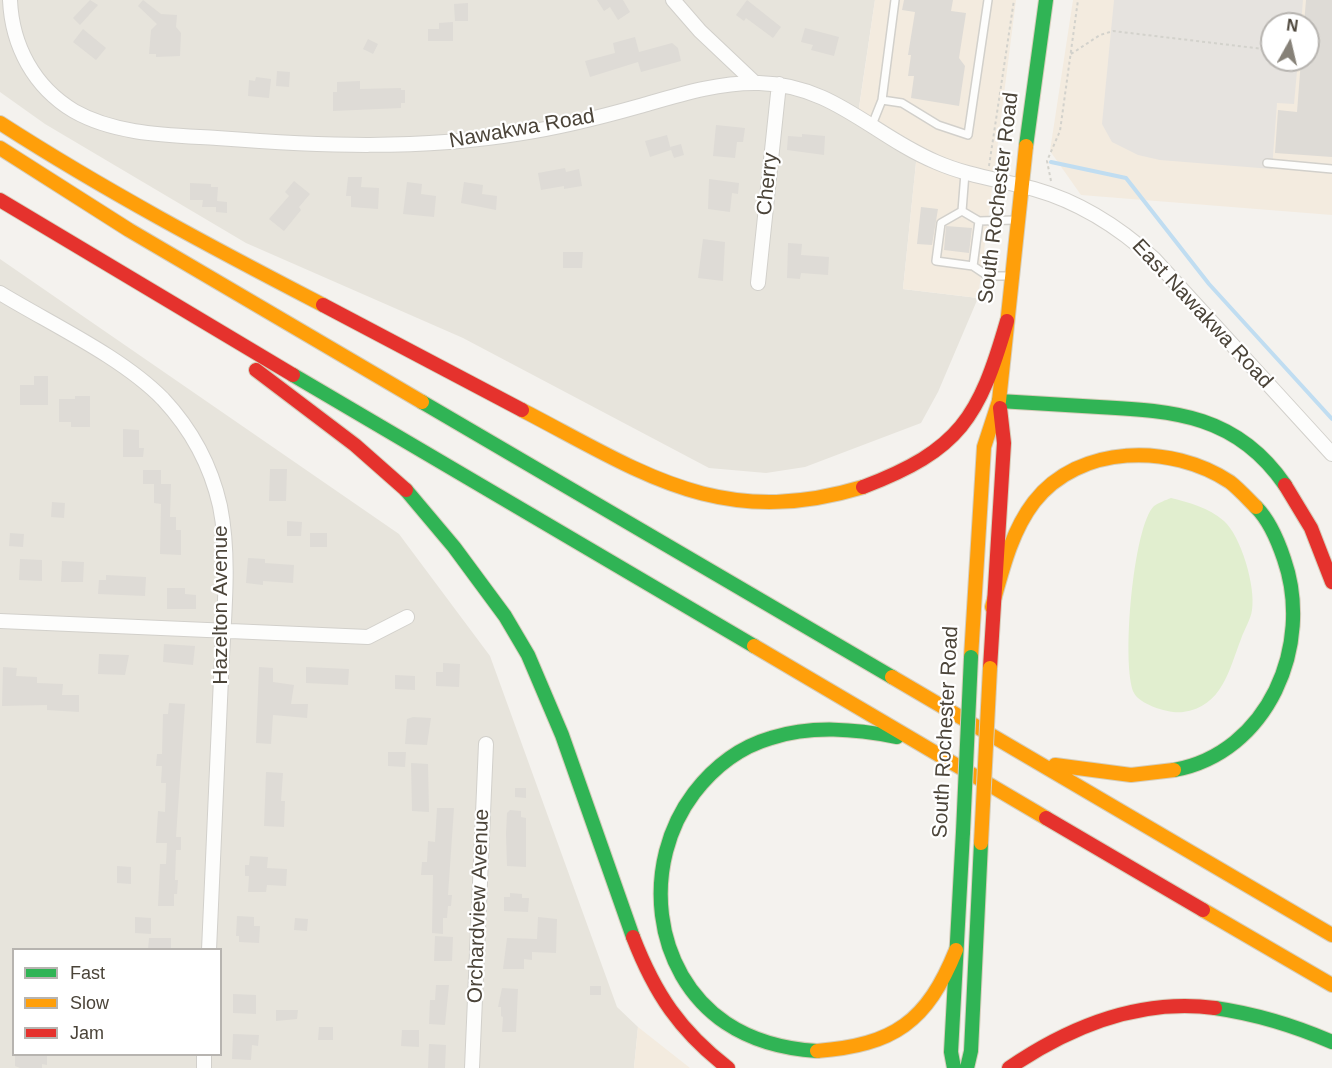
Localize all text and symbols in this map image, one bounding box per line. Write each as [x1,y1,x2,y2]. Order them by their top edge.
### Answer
north arrow [1260,12,1320,72]
text: N [1285,16,1299,35]
street label: South Rochester Road [974,91,1024,305]
street label: Nawakwa Road [447,104,597,154]
street label: Cherry [752,151,784,217]
street label: East Nawakwa Road [1126,234,1278,394]
street label: Hazelton Avenue [208,525,234,685]
street label: South Rochester Road [928,625,964,839]
street label: Orchardview Avenue [463,808,495,1004]
legend [12,948,222,1056]
text: Fast [70,963,105,983]
text: Slow [70,993,109,1013]
text: Jam [70,1023,104,1043]

